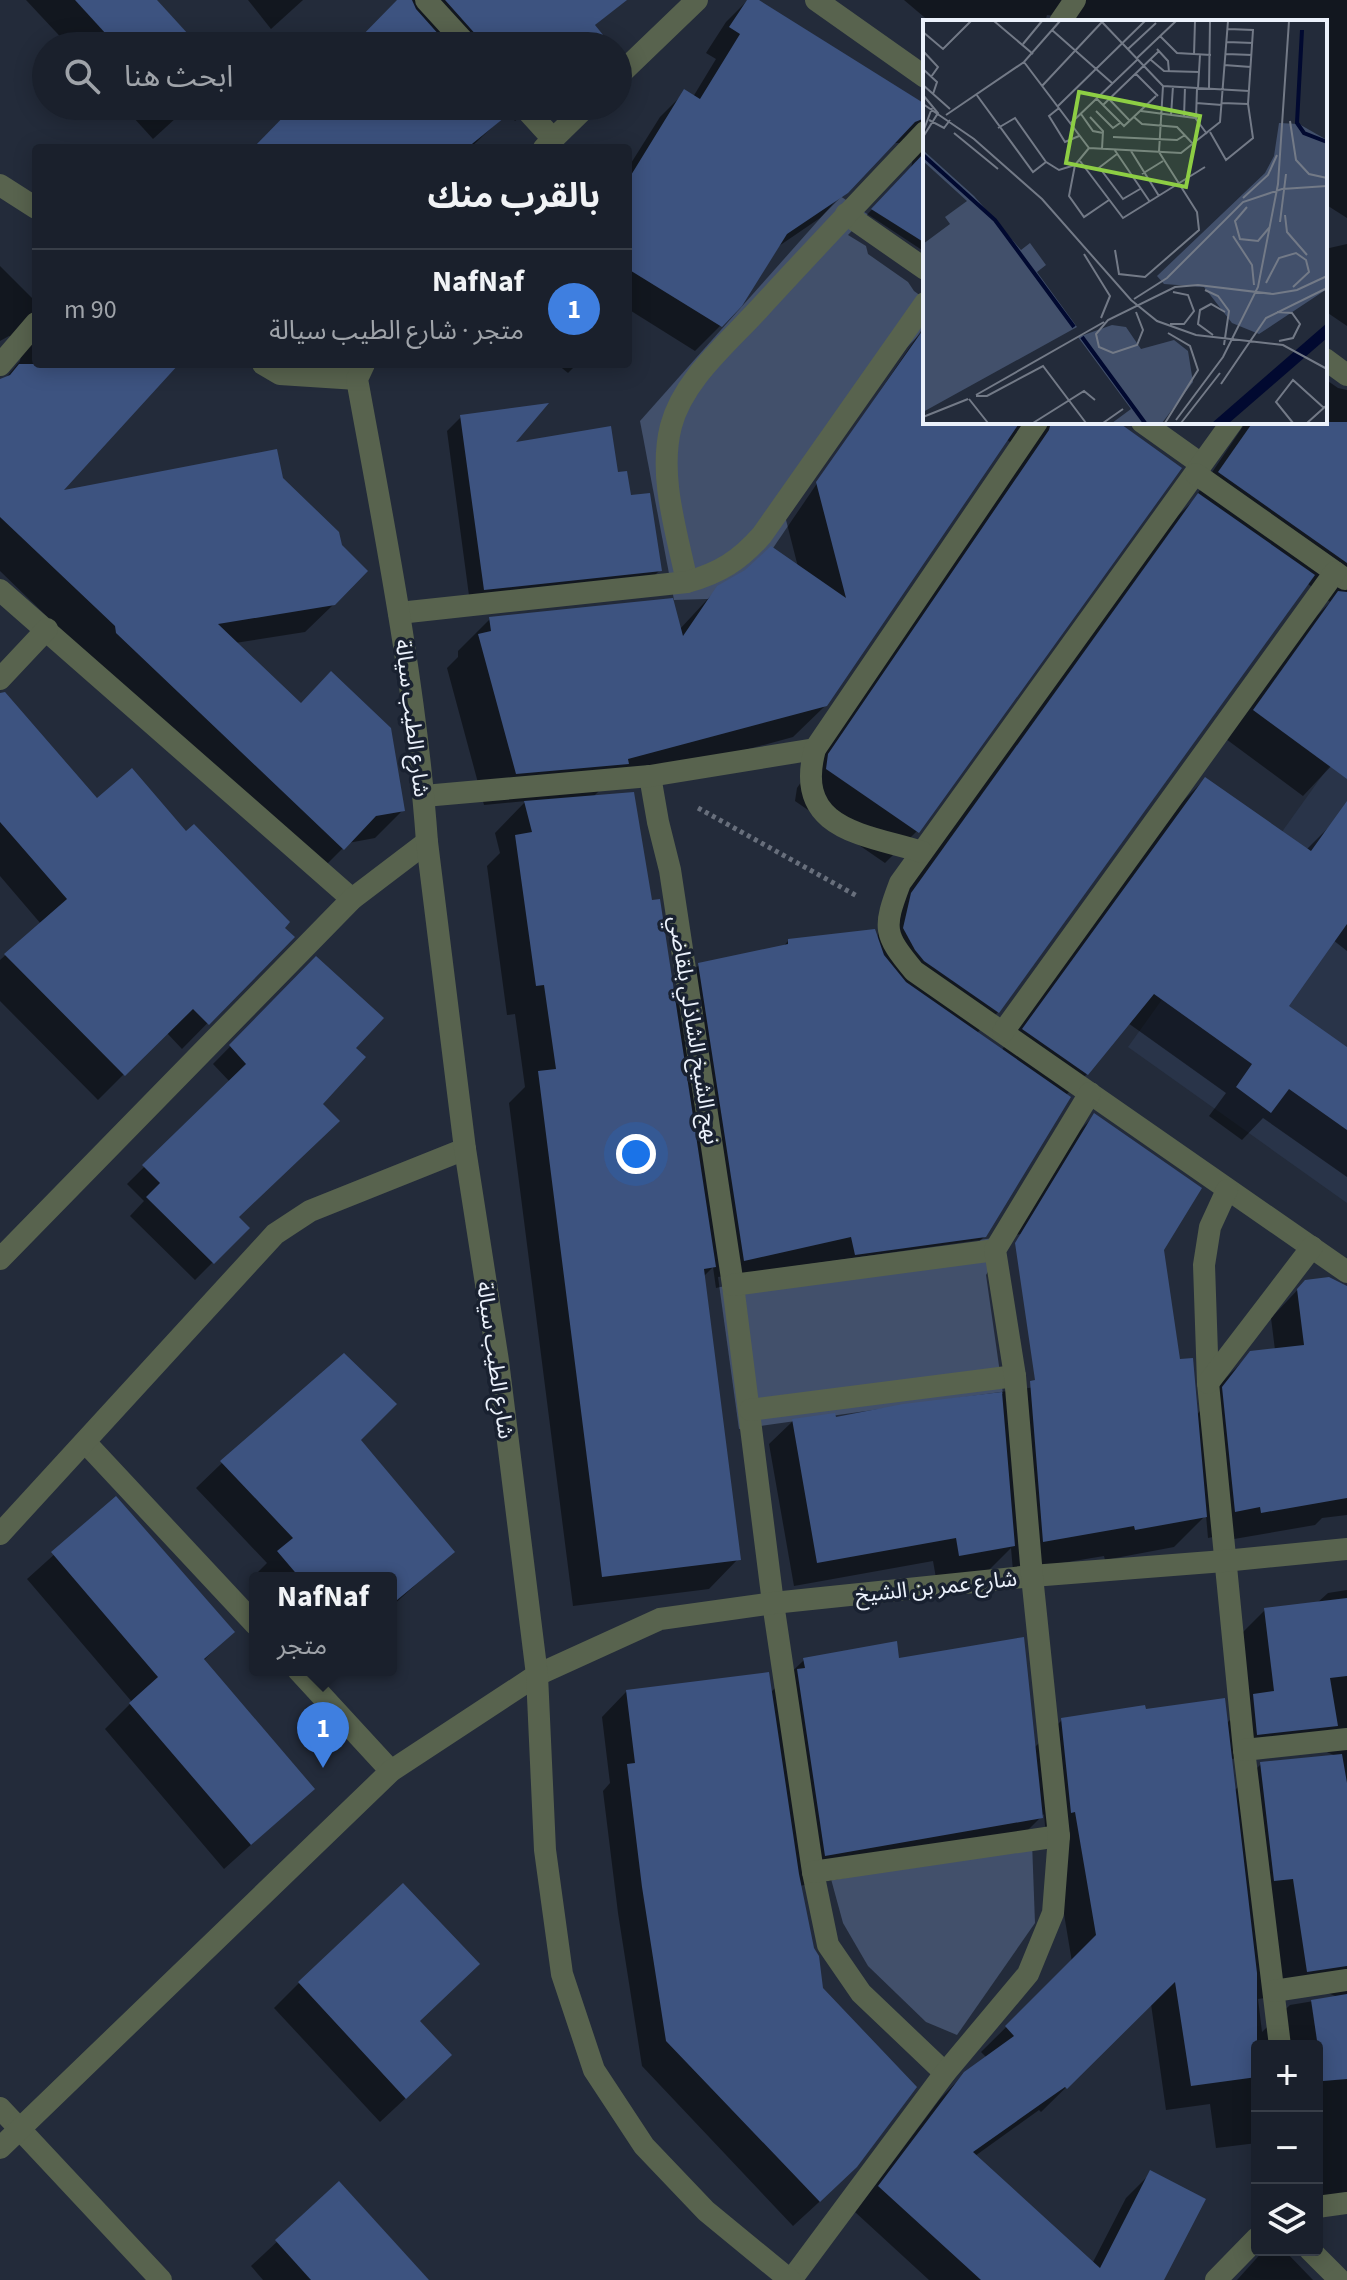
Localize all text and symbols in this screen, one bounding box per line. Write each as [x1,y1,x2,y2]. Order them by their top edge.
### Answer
inset map [923,20,1327,424]
search box [32,32,632,120]
icon: search [60,54,104,98]
text: ابحث هنا [124,55,233,98]
text: بالقرب منك [427,172,600,221]
text: NafNaf [432,260,524,303]
text: 90 m [64,291,117,328]
text: 1 [567,291,581,328]
text: متجر · شارع الطيب سيالة [269,312,524,349]
street label: شارع الطيب سيالة [386,637,438,799]
street label: نهج الشيخ الشاذلي بلقاضي [660,914,728,1147]
your location [616,1134,656,1174]
street label: شارع الطيب سيالة [468,1279,522,1441]
street label: شارع عمر بن الشيخ [854,1563,1019,1611]
popup [249,1572,397,1676]
text: NafNaf [277,1575,369,1618]
text: متجر [277,1627,327,1664]
pin: 1 [297,1702,349,1768]
map controls [1251,2040,1323,2256]
button: + [1251,2040,1323,2112]
button: − [1251,2112,1323,2184]
button: layers [1251,2184,1323,2256]

